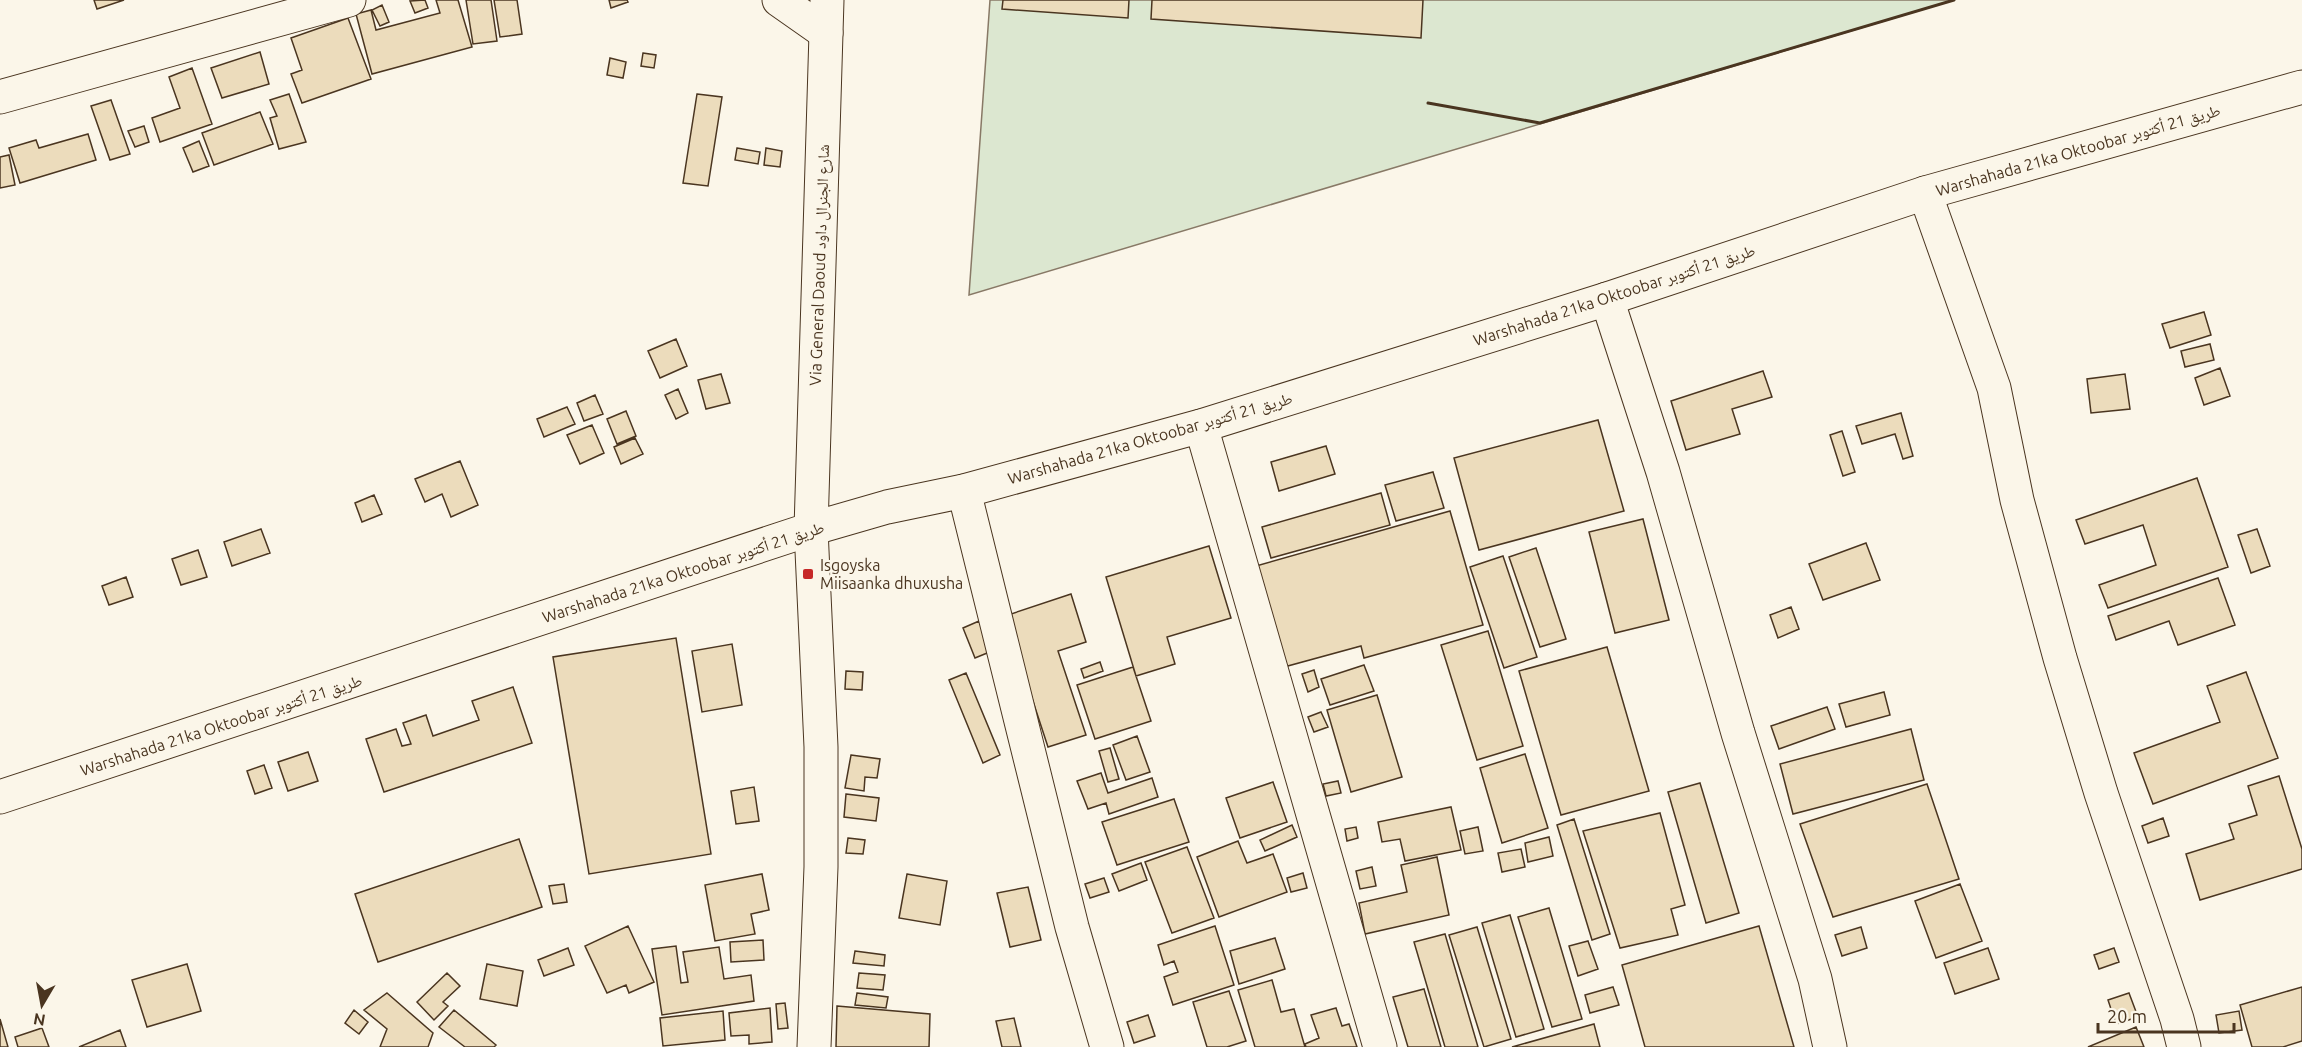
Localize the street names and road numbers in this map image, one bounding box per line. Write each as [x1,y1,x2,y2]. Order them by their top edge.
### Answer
street label: Warshahada 21ka Oktoobar طريق 21 أكتوبر [1934,101,2223,201]
street label: Via General Daoud شارع الجنرال داود [806,144,834,386]
street label: Warshahada 21ka Oktoobar طريق 21 أكتوبر [1471,241,1758,351]
street label: Warshahada 21ka Oktoobar طريق 21 أكتوبر [1006,389,1295,489]
street label: Warshahada 21ka Oktoobar طريق 21 أكتوبر [540,518,827,628]
street label: Warshahada 21ka Oktoobar طريق 21 أكتوبر [78,671,365,781]

